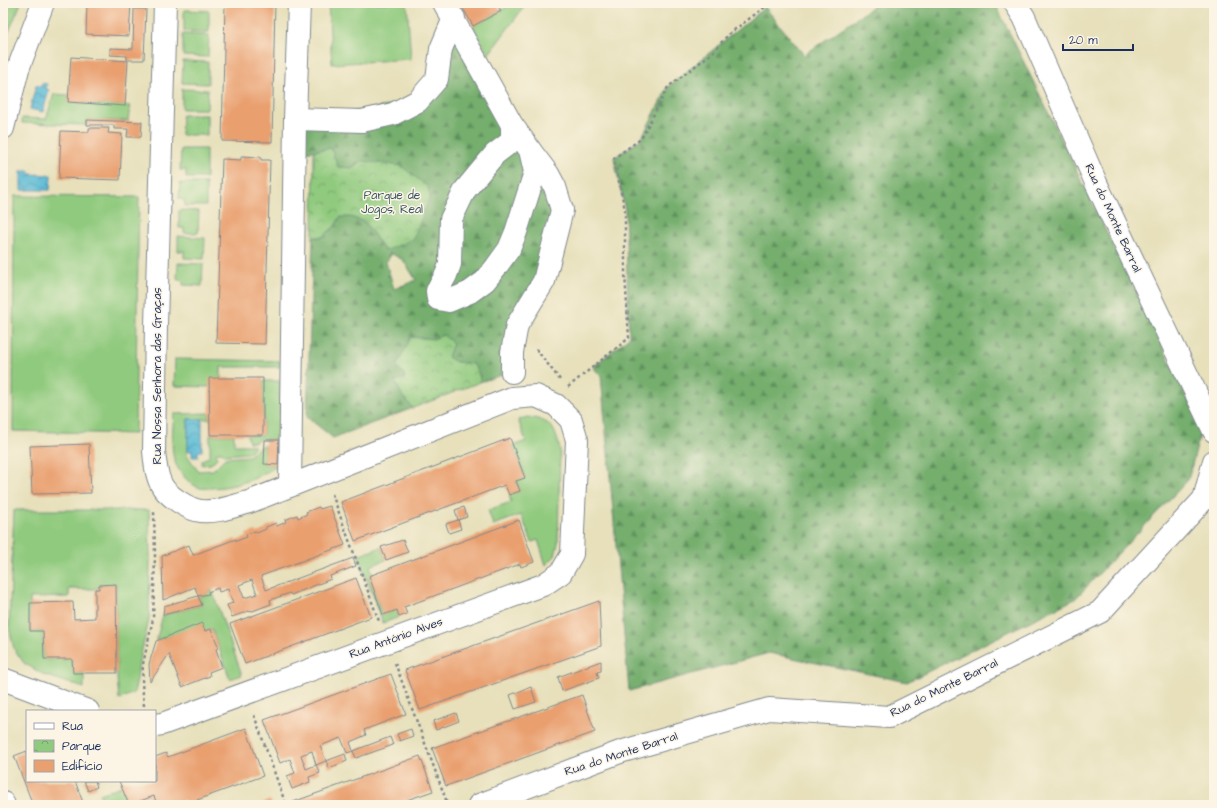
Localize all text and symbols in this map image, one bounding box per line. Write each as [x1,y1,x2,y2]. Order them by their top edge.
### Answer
scale bar [1063,26,1133,52]
text: 20 m [1069,32,1098,49]
street label: Rua do Monte Barral [1080,161,1146,275]
park label: Parque de Jogos, Real [361,187,423,219]
street label: Rua Nossa Senhora das Graças [149,287,166,465]
street label: Rua António Alves [347,613,445,663]
street label: Rua do Monte Barral [887,654,1001,721]
legend [26,710,156,782]
text: Rua [62,718,83,735]
street label: Rua do Monte Barral [562,728,680,780]
text: Parque [62,738,102,755]
text: Edifício [62,758,102,775]

